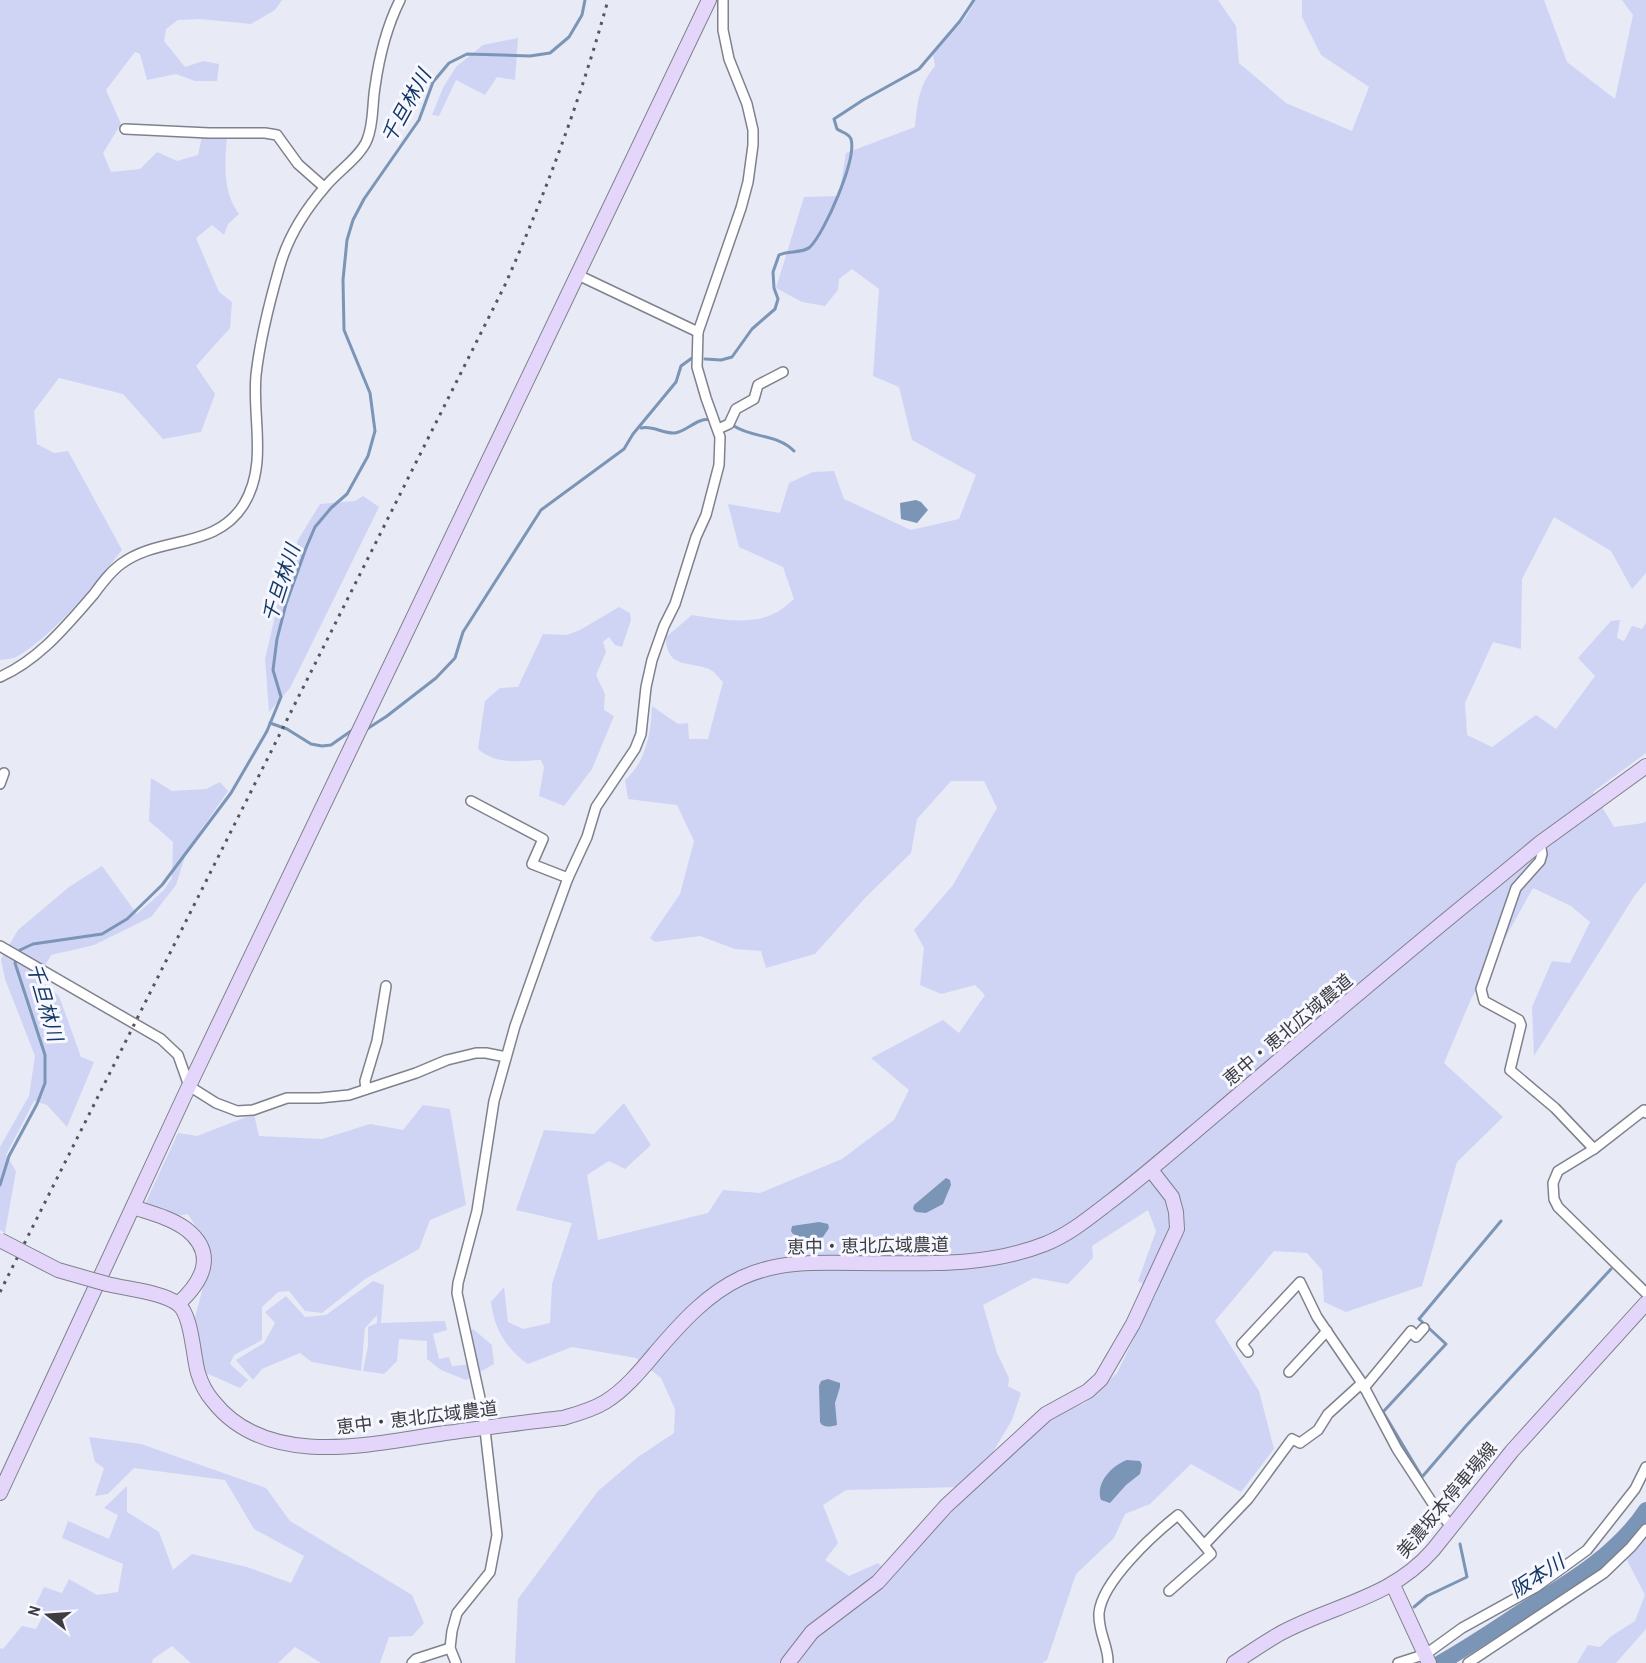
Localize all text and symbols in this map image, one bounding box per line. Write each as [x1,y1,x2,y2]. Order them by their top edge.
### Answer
water label: 千旦林川 [374,62,438,147]
water label: 千旦林川 [255,539,306,625]
water label: 千旦林川 [21,960,70,1046]
street label: 恵中・恵北広域農道 [1218,968,1358,1091]
street label: 恵中・恵北広域農道 [787,1232,949,1259]
street label: 恵中・恵北広域農道 [335,1395,499,1440]
street label: 美濃坂本停車場線 [1391,1436,1502,1563]
water label: 阪本川 [1504,1547,1571,1603]
north arrow [18,1585,78,1645]
text: N [22,1603,46,1618]

